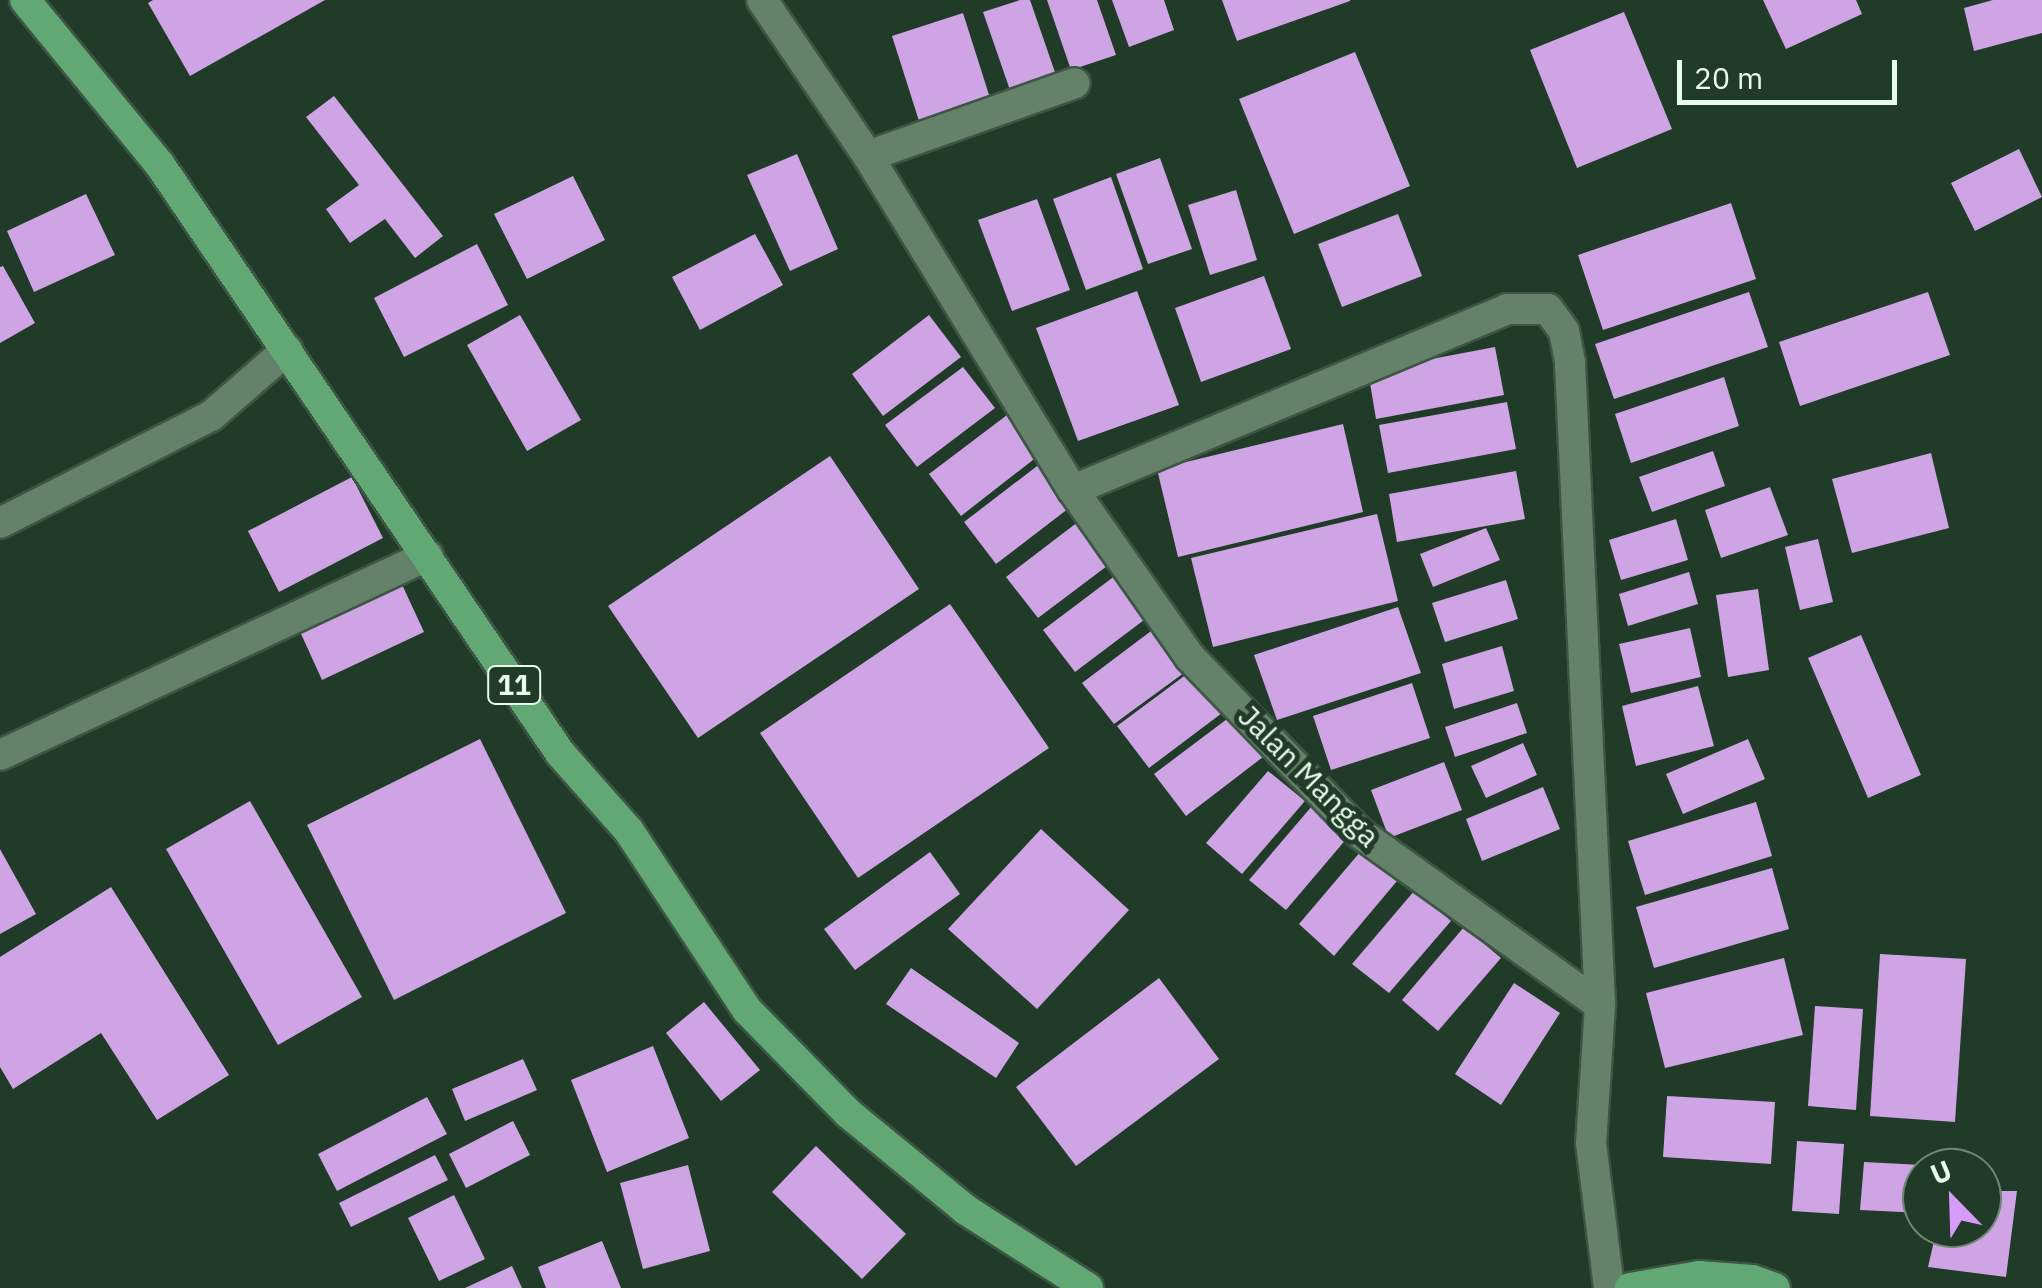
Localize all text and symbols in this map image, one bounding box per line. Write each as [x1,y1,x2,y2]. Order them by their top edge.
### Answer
scale bar [1682,40,1902,102]
text: 20 m [1694,58,1763,97]
road number: 11 [486,662,542,708]
street label: Jalan Mangga [1231,698,1387,854]
north arrow [1902,1148,2002,1248]
text: U [1925,1151,1957,1193]

